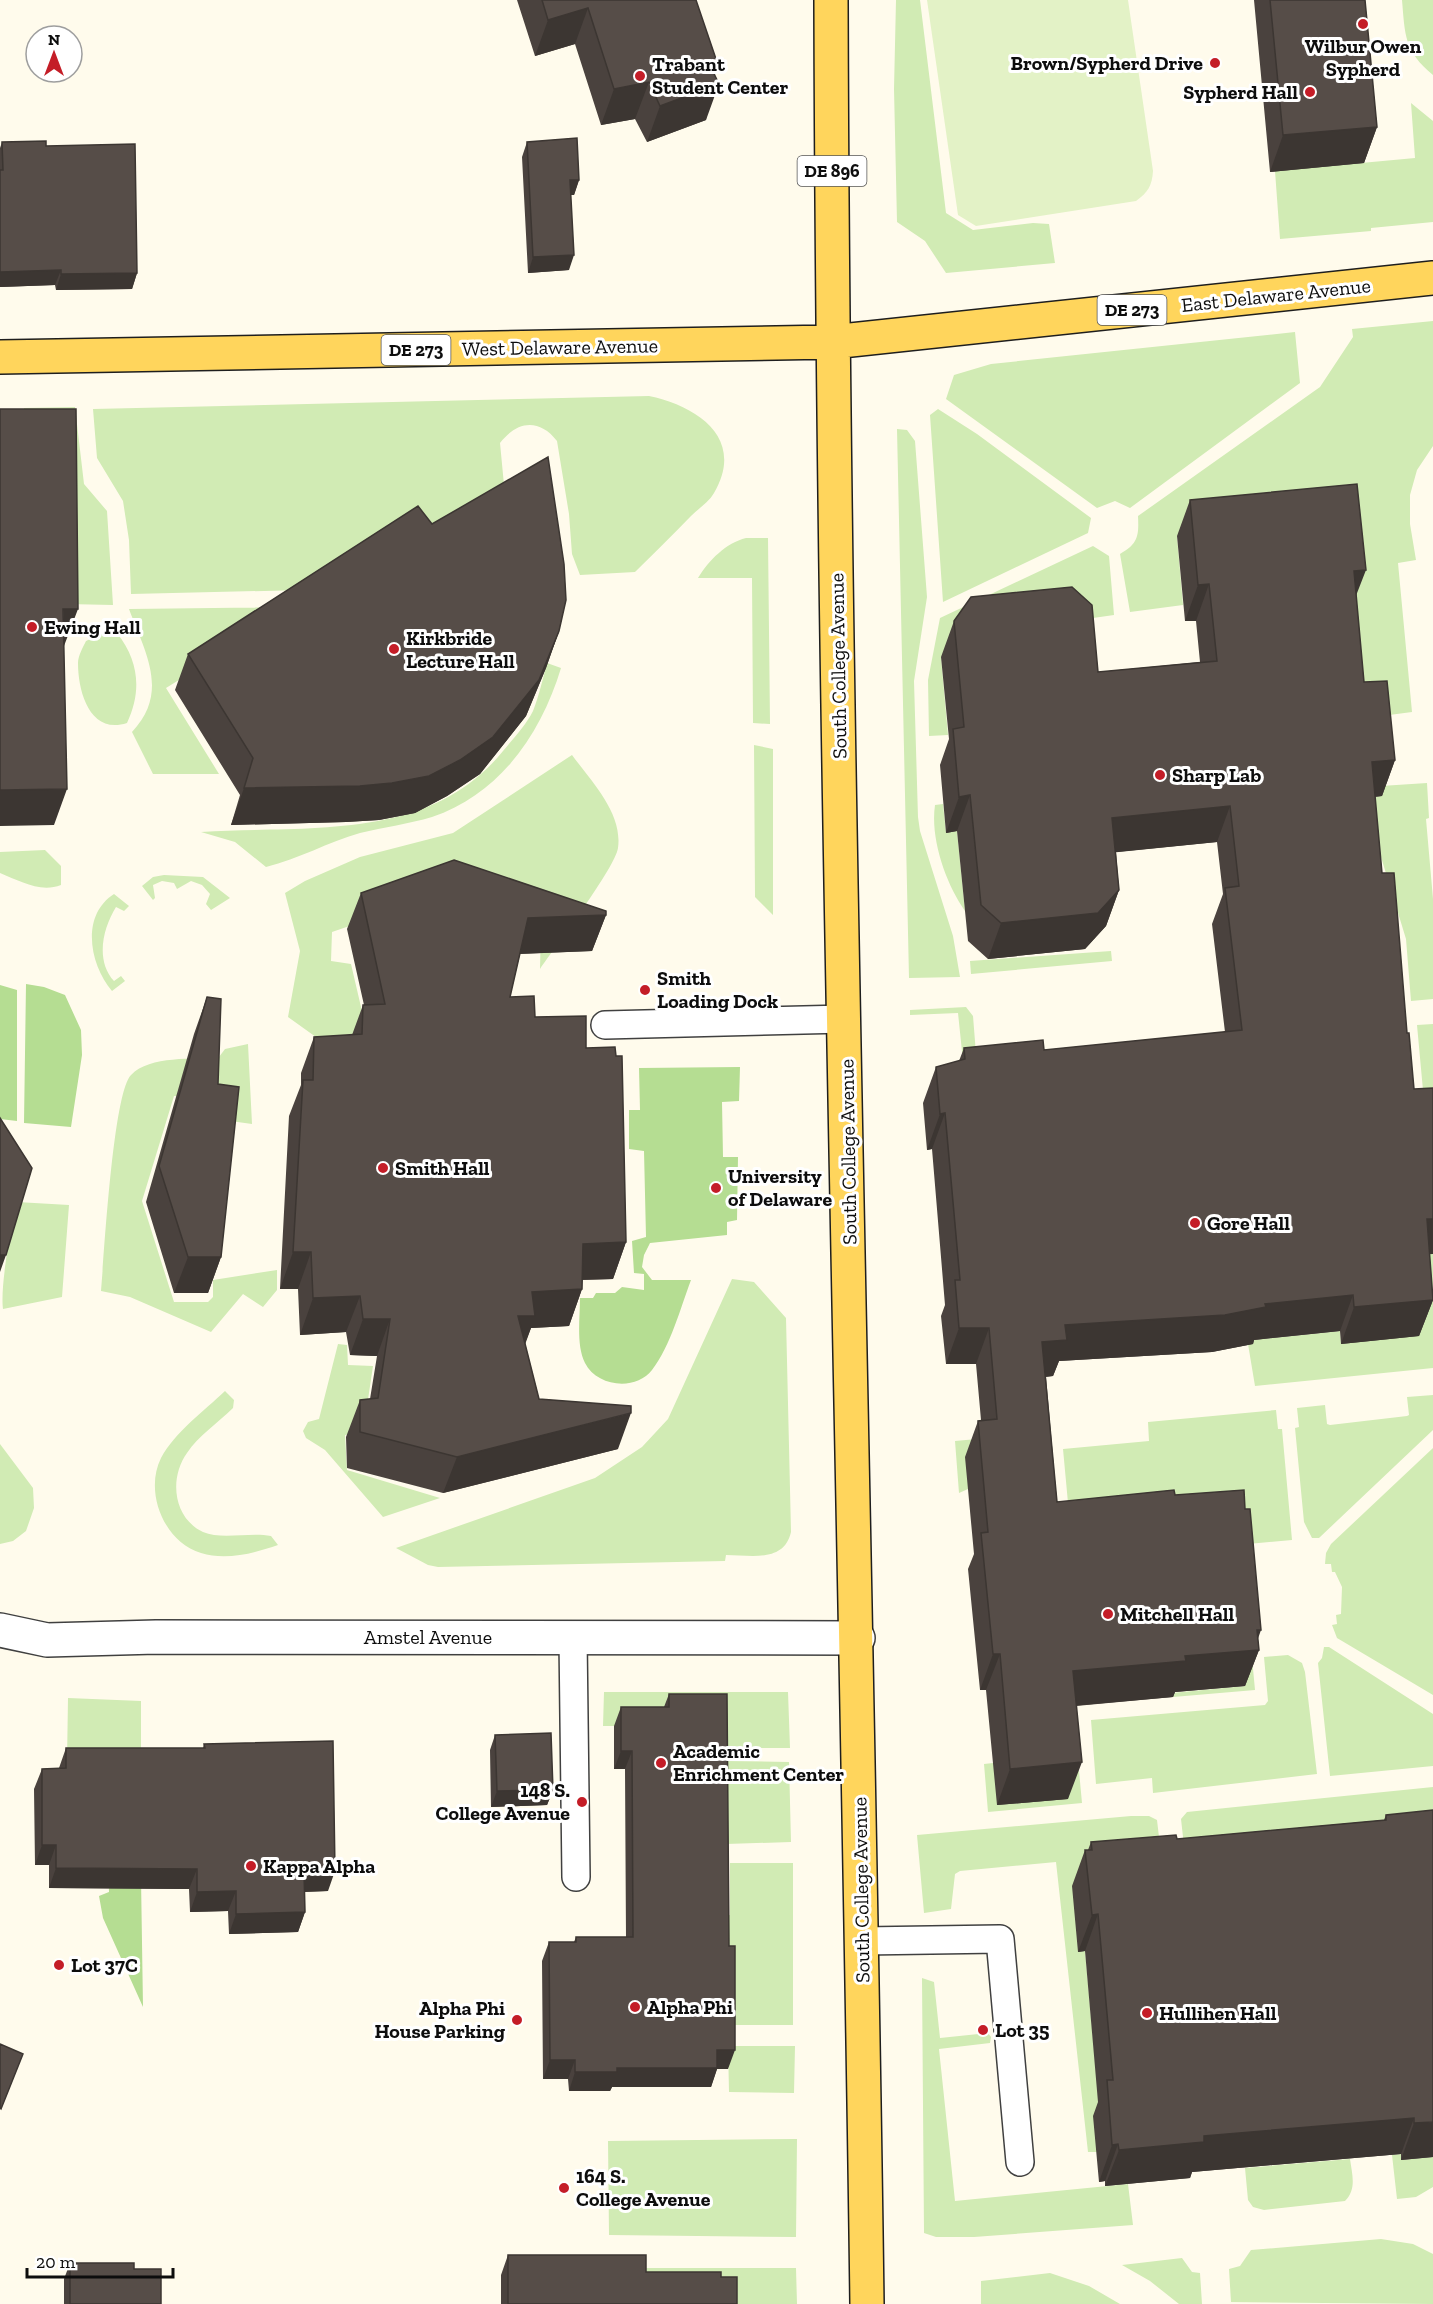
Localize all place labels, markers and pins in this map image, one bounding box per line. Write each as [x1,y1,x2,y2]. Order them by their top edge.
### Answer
marker: Wilbur Owen Sypherd [1356,17,1370,31]
place label: Wilbur Owen Sypherd [1305,34,1421,81]
place label: Brown/Sypherd Drive [1011,51,1203,75]
place label: Trabant Student Center [652,52,788,99]
marker: Brown/Sypherd Drive [1208,56,1222,70]
marker: Trabant Student Center [633,69,647,83]
place label: Sypherd Hall [1183,80,1298,104]
marker: Sypherd Hall [1303,85,1317,99]
place label: Ewing Hall [44,615,141,639]
marker: Ewing Hall [25,620,39,634]
place label: Kirkbride Lecture Hall [406,626,515,673]
marker: Kirkbride Lecture Hall [387,642,401,656]
place label: Sharp Lab [1172,763,1261,787]
marker: Sharp Lab [1153,768,1167,782]
place label: Smith Loading Dock [657,966,778,1013]
marker: Smith Loading Dock [638,983,652,997]
place label: Smith Hall [395,1156,490,1180]
marker: Smith Hall [376,1161,390,1175]
place label: University of Delaware [728,1164,833,1211]
marker: University of Delaware [709,1181,723,1195]
place label: Gore Hall [1207,1211,1290,1235]
marker: Gore Hall [1188,1216,1202,1230]
place label: Mitchell Hall [1120,1602,1235,1626]
marker: Mitchell Hall [1101,1607,1115,1621]
place label: Academic Enrichment Center [673,1739,844,1786]
marker: Academic Enrichment Center [654,1756,668,1770]
place label: 148 S. College Avenue [436,1778,570,1825]
marker: 148 S. College Avenue [575,1795,589,1809]
place label: Kappa Alpha [263,1854,375,1878]
marker: Kappa Alpha [244,1859,258,1873]
place label: Lot 37C [71,1953,138,1977]
marker: Lot 37C [52,1958,66,1972]
place label: Alpha Phi [647,1995,733,2019]
place label: Alpha Phi House Parking [375,1996,506,2043]
marker: Alpha Phi [628,2000,642,2014]
place label: Hullihen Hall [1159,2001,1277,2025]
marker: Hullihen Hall [1140,2006,1154,2020]
marker: Alpha Phi House Parking [510,2013,524,2027]
place label: Lot 35 [995,2018,1049,2042]
marker: Lot 35 [976,2023,990,2037]
place label: 164 S. College Avenue [576,2164,711,2211]
marker: 164 S. College Avenue [557,2181,571,2195]

